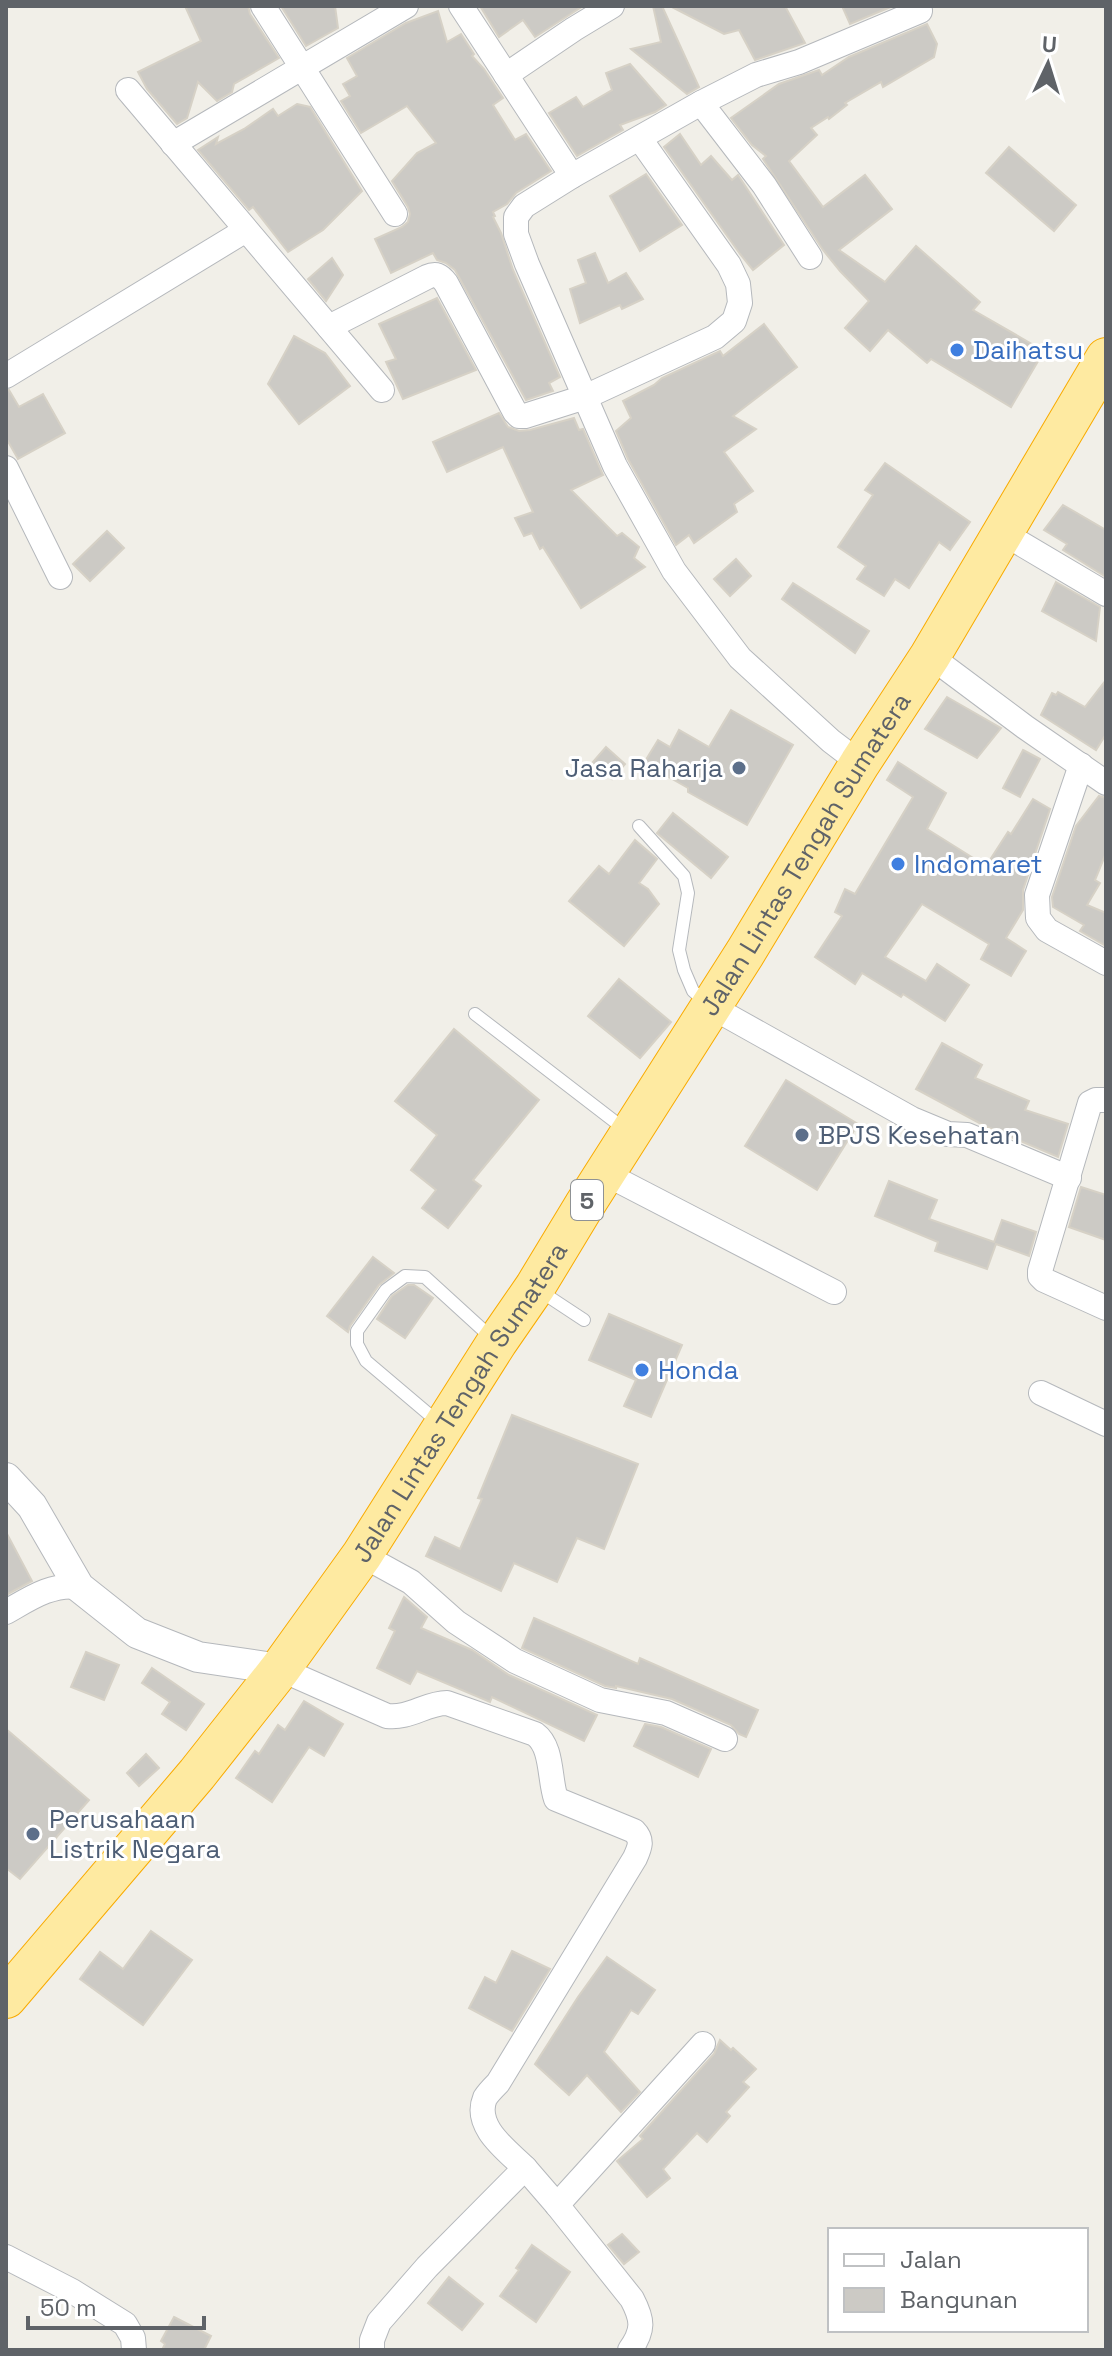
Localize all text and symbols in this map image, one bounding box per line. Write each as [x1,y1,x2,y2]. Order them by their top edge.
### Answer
north arrow [1008,24,1088,104]
text: U [1041,30,1058,59]
place label: Daihatsu [973,333,1083,367]
marker: Daihatsu [948,341,966,359]
street label: Jalan Lintas Tengah Sumatera [692,686,918,1022]
place label: Jasa Raharja [565,751,723,785]
marker: Jasa Raharja [730,759,748,777]
place label: Indomaret [914,847,1043,881]
marker: Indomaret [889,855,907,873]
place label: BPJS Kesehatan [818,1118,1020,1152]
marker: BPJS Kesehatan [793,1126,811,1144]
road number: 5 [571,1180,603,1220]
street label: Jalan Lintas Tengah Sumatera [345,1236,575,1569]
place label: Honda [658,1353,739,1387]
marker: Honda [633,1361,651,1379]
place label: Perusahaan Listrik Negara [49,1802,220,1866]
marker: Perusahaan Listrik Negara [24,1825,42,1843]
legend [828,2228,1088,2332]
text: Jalan [900,2244,962,2275]
scale bar [28,2280,204,2330]
text: Bangunan [900,2284,1018,2315]
text: 50 m [40,2292,97,2323]

